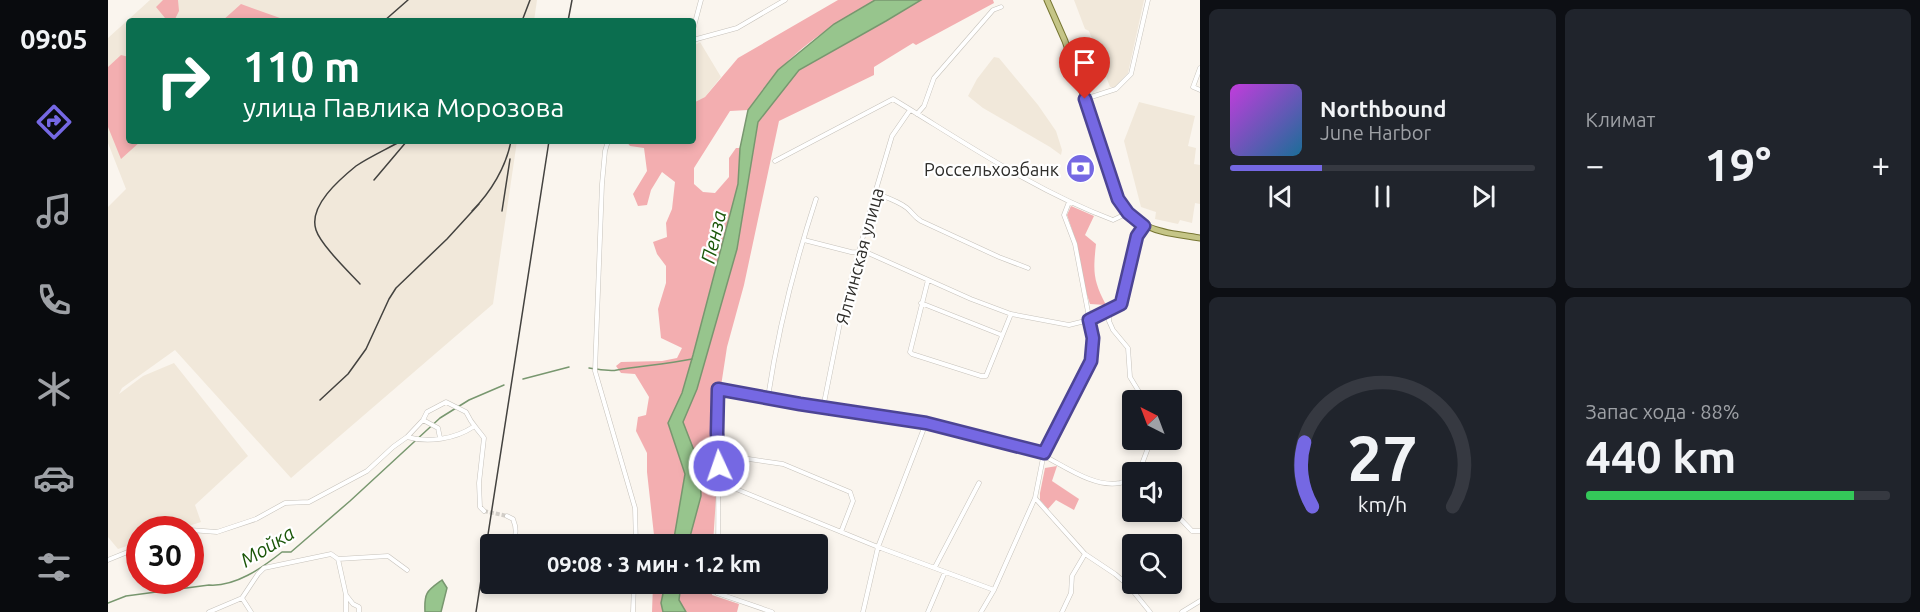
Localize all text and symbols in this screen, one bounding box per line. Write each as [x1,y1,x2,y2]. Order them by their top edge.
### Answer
text: 09:05 [20,24,88,54]
pin [1059,37,1110,99]
icon: right [144,42,222,120]
text: 110 m [243,43,360,90]
icon: arrive [1068,46,1101,79]
text: улица Павлика Морозова [243,92,564,122]
text: Northbound [1320,96,1446,121]
icon: directions [33,101,75,143]
text: Климат [1586,108,1655,131]
text: June Harbor [1320,121,1431,144]
text: 19° [1704,139,1771,190]
text: − [1586,146,1604,183]
text: + [1871,146,1890,183]
bank icon: Россельхозбанк [1064,153,1096,185]
place label: Россельхозбанк [924,159,1059,179]
icon: previous [1264,180,1297,213]
icon: pause [1366,180,1399,213]
icon: next [1467,180,1500,213]
street label: Ялтинская улица [831,185,887,327]
icon: music [33,190,75,232]
water label: Пенза [696,208,730,266]
icon: phone [33,279,75,321]
icon: climate [33,368,75,410]
north arrow [1122,390,1182,450]
map controls [1122,390,1182,594]
text: Запас хода · 88% [1586,400,1740,423]
text: 27 [1347,423,1417,493]
text: 440 km [1586,431,1736,482]
position arrow [687,434,751,498]
icon: car [33,457,75,499]
button: sound [1122,462,1182,522]
text: km/h [1357,492,1407,516]
speed limit sign: 30 [126,516,204,594]
water label: Мойка [236,520,298,571]
button: search [1122,534,1182,594]
icon: filters [33,546,75,588]
text: 09:08 · 3 мин · 1.2 km [547,551,761,576]

